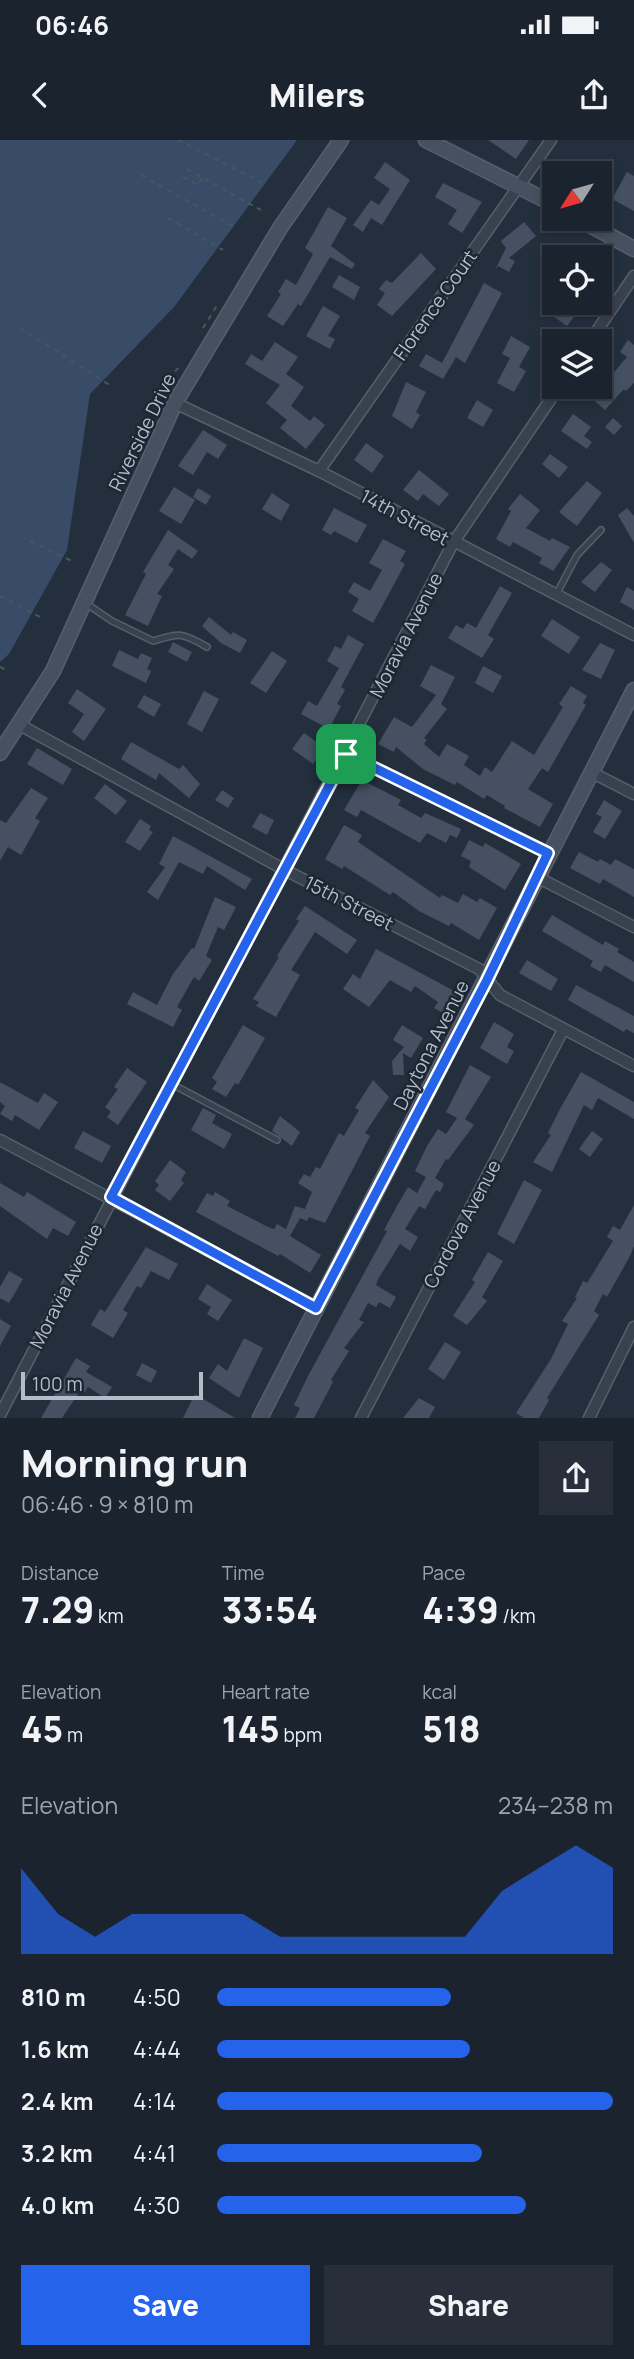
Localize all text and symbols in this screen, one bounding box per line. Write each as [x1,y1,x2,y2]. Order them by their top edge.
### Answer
text: 06:46 [35,7,109,43]
text: Milers [269,73,365,117]
icon: back [21,76,59,114]
icon: share [575,76,613,114]
north arrow [542,161,612,231]
map controls [542,161,612,399]
street label: Florence Court [387,244,483,366]
button: locate [542,245,612,315]
button: layers [542,329,612,399]
street label: Riverside Drive [102,369,182,495]
street label: 14th Street [356,483,454,551]
street label: Moravia Avenue [363,568,449,702]
pin [316,724,376,784]
icon: arrive [327,735,365,773]
street label: 15th Street [300,869,398,937]
street label: Daytona Avenue [387,976,475,1114]
street label: Cordova Avenue [417,1155,507,1293]
street label: Moravia Avenue [23,1219,109,1353]
scale bar [21,1368,203,1400]
text: 100 m [32,1371,83,1397]
text: Morning run [21,1436,248,1488]
button: share [539,1441,613,1515]
text: 06:46 · 9 × 810 m [21,1488,194,1520]
text: Distance [21,1560,99,1586]
text: Time [222,1560,265,1586]
text: Pace [422,1560,465,1586]
text: 7.29 [21,1586,94,1634]
text: 33:54 [222,1586,318,1634]
text: 4:39 [422,1586,499,1634]
text: km [94,1603,124,1629]
text: /km [499,1603,536,1629]
text: Elevation [21,1679,101,1705]
text: Heart rate [222,1679,310,1705]
text: kcal [422,1679,457,1705]
text: 45 [21,1705,63,1753]
text: 145 [222,1705,280,1753]
text: 518 [422,1705,481,1753]
text: m [63,1722,83,1748]
text: bpm [280,1722,322,1748]
text: Elevation [21,1789,118,1821]
text: 234–238 m [498,1789,613,1821]
text: 810 m [21,1981,86,2013]
text: 4:50 [133,1981,181,2013]
text: 1.6 km [21,2033,89,2065]
text: 4:44 [133,2033,181,2065]
text: 2.4 km [21,2085,93,2117]
text: 4:14 [133,2085,176,2117]
text: 3.2 km [21,2137,93,2169]
text: 4:41 [133,2137,176,2169]
text: 4.0 km [21,2189,94,2221]
text: 4:30 [133,2189,180,2221]
button: Save [21,2265,310,2345]
button: Share [324,2265,613,2345]

